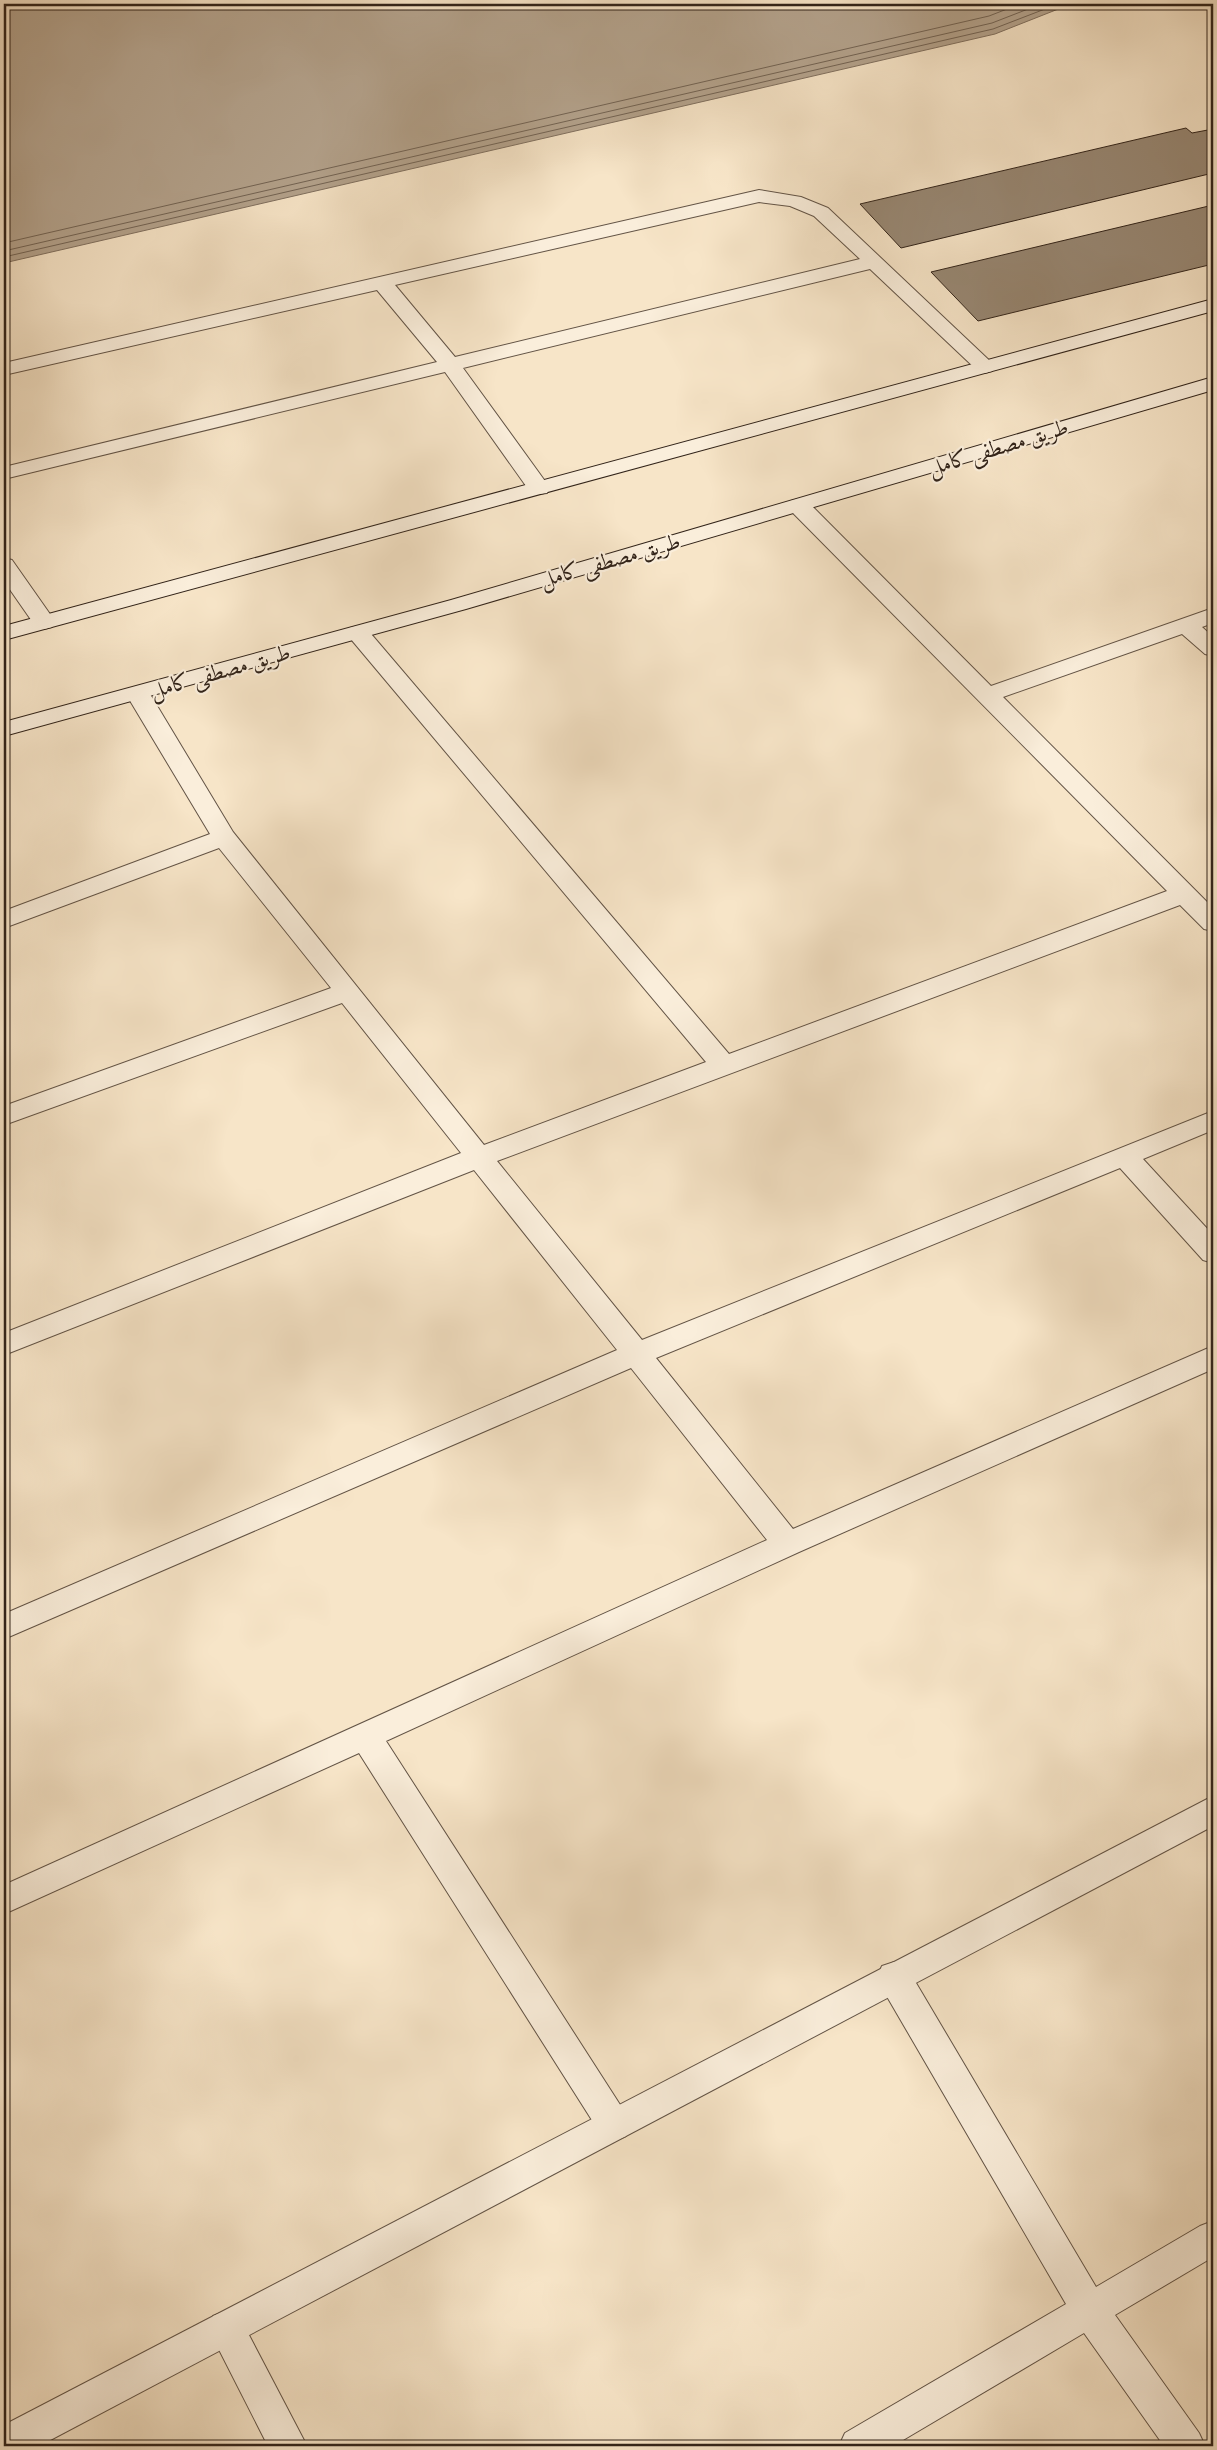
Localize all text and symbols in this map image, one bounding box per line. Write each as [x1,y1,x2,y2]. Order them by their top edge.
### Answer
street label: طريق مصطفى كامل [924,412,1072,484]
street label: طريق مصطفى كامل [536,526,684,596]
street label: طريق مصطفى كامل [146,637,294,707]

